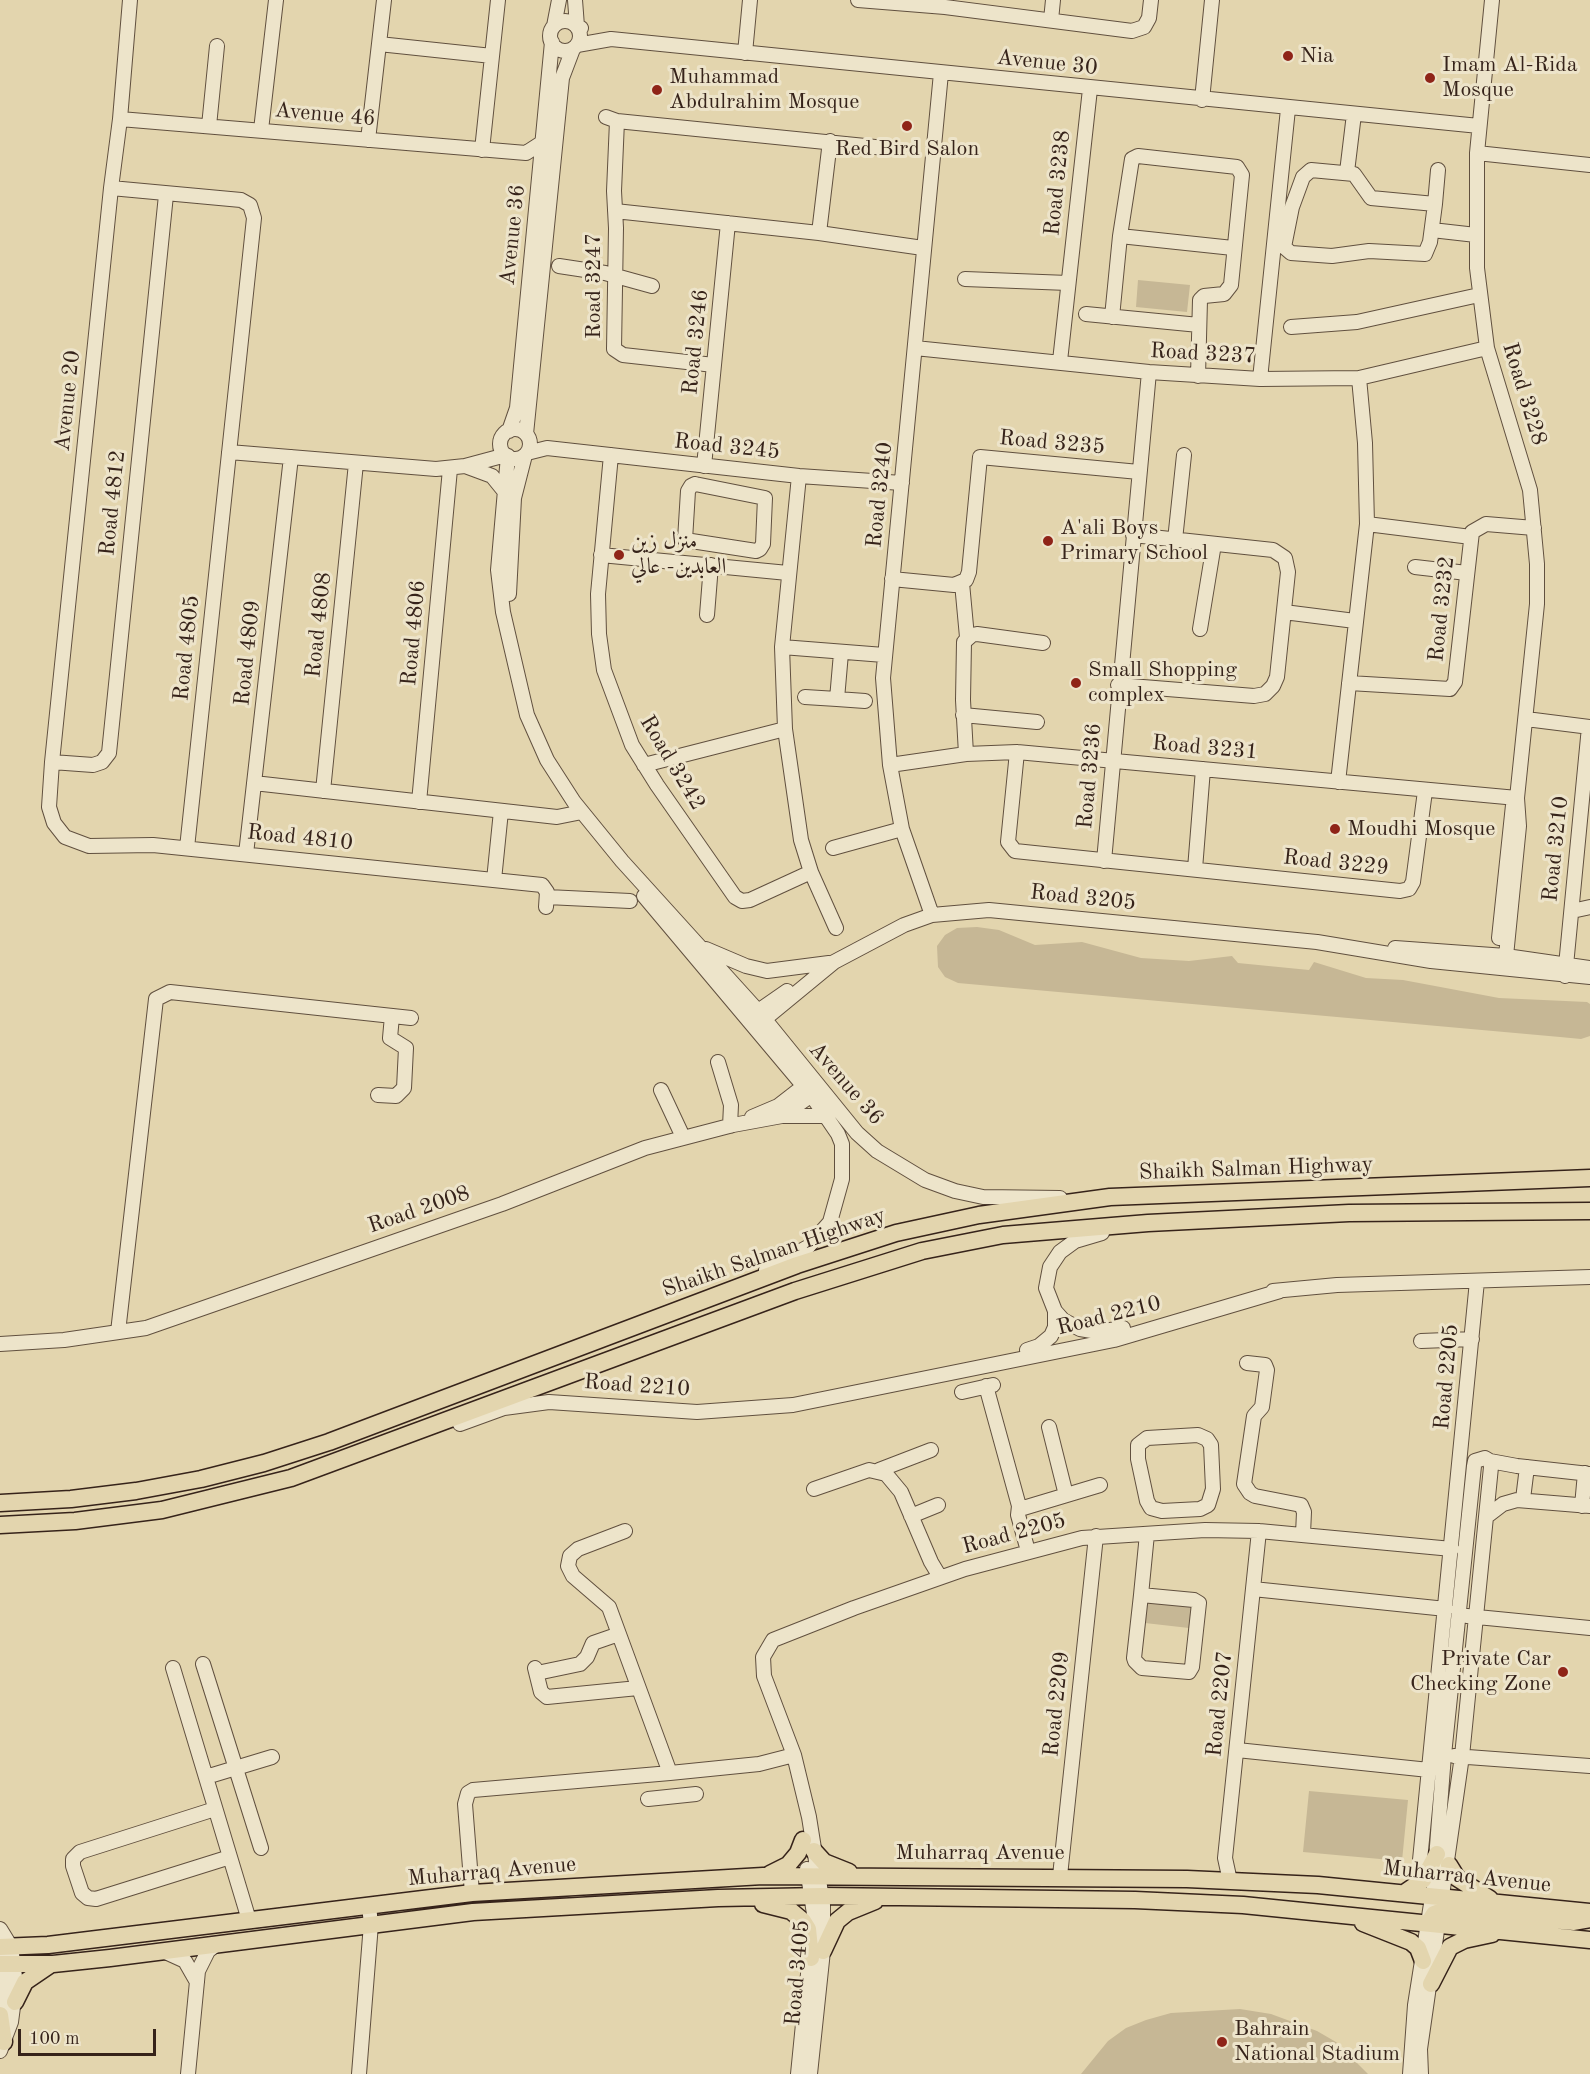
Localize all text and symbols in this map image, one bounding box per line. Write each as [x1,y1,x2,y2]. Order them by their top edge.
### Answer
place label: Nia [1300,43,1334,69]
street label: Avenue 30 [995,45,1099,81]
marker: Nia [1281,49,1295,63]
place label: Imam Al-Rida Mosque [1442,52,1578,104]
place label: Muhammad Abdulrahim Mosque [669,64,859,116]
marker: Imam Al-Rida Mosque [1423,71,1437,85]
marker: Muhammad Abdulrahim Mosque [650,83,664,97]
street label: Avenue 46 [273,97,377,133]
marker: Red Bird Salon [900,119,914,133]
street label: Road 3238 [1039,129,1077,237]
place label: Red Bird Salon [835,136,979,162]
street label: Avenue 36 [495,183,531,287]
street label: Road 3247 [581,233,607,339]
street label: Road 3246 [677,288,715,396]
street label: Road 3237 [1149,338,1257,370]
street label: Road 3228 [1496,339,1552,449]
street label: Avenue 20 [50,349,86,453]
street label: Road 3235 [998,425,1106,461]
street label: Road 3245 [673,428,781,466]
street label: Road 3240 [861,441,899,549]
street label: Road 4812 [94,449,132,557]
place label: A'ali Boys Primary School [1060,515,1208,566]
place label: منزل زين العابدين- عالي [631,529,726,580]
marker: A'ali Boys Primary School [1041,534,1055,548]
marker: منزل زين العابدين- عالي [612,548,626,562]
street label: Road 3232 [1423,555,1461,663]
street label: Road 4808 [300,571,338,679]
street label: Road 4806 [396,579,432,687]
street label: Road 4805 [168,594,206,702]
street label: Road 4809 [229,599,267,707]
place label: Small Shopping complex [1088,657,1237,708]
marker: Small Shopping complex [1069,676,1083,690]
street label: Road 3242 [633,711,711,815]
street label: Road 3236 [1072,722,1108,830]
street label: Road 3231 [1151,730,1259,766]
street label: Road 3210 [1537,795,1575,903]
place label: Moudhi Mosque [1347,816,1495,842]
street label: Road 4810 [246,819,354,857]
marker: Moudhi Mosque [1328,822,1342,836]
street label: Road 3229 [1282,844,1390,882]
street label: Road 3205 [1029,879,1137,917]
street label: Avenue 36 [803,1037,889,1131]
street label: Shaikh Salman Highway [1138,1152,1374,1186]
street label: Road 2008 [364,1180,474,1240]
street label: Shaikh Salman Highway [659,1202,889,1304]
street label: Road 2210 [1054,1290,1164,1342]
street label: Road 2205 [1429,1323,1465,1431]
street label: Road 2210 [583,1369,691,1403]
street label: Road 2205 [959,1508,1069,1560]
place label: Private Car Checking Zone [1410,1646,1551,1698]
street label: Road 2209 [1038,1650,1076,1758]
street label: Road 2207 [1201,1650,1239,1758]
marker: Private Car Checking Zone [1556,1665,1570,1679]
street label: Muharraq Avenue [895,1840,1065,1866]
street label: Muharraq Avenue [407,1851,577,1893]
street label: Muharraq Avenue [1382,1855,1552,1899]
street label: Road 3405 [780,1919,816,2027]
place label: Bahrain National Stadium [1234,2016,1400,2068]
scale bar [21,2017,159,2055]
text: 100 m [29,2030,80,2048]
marker: Bahrain National Stadium [1215,2035,1229,2049]

